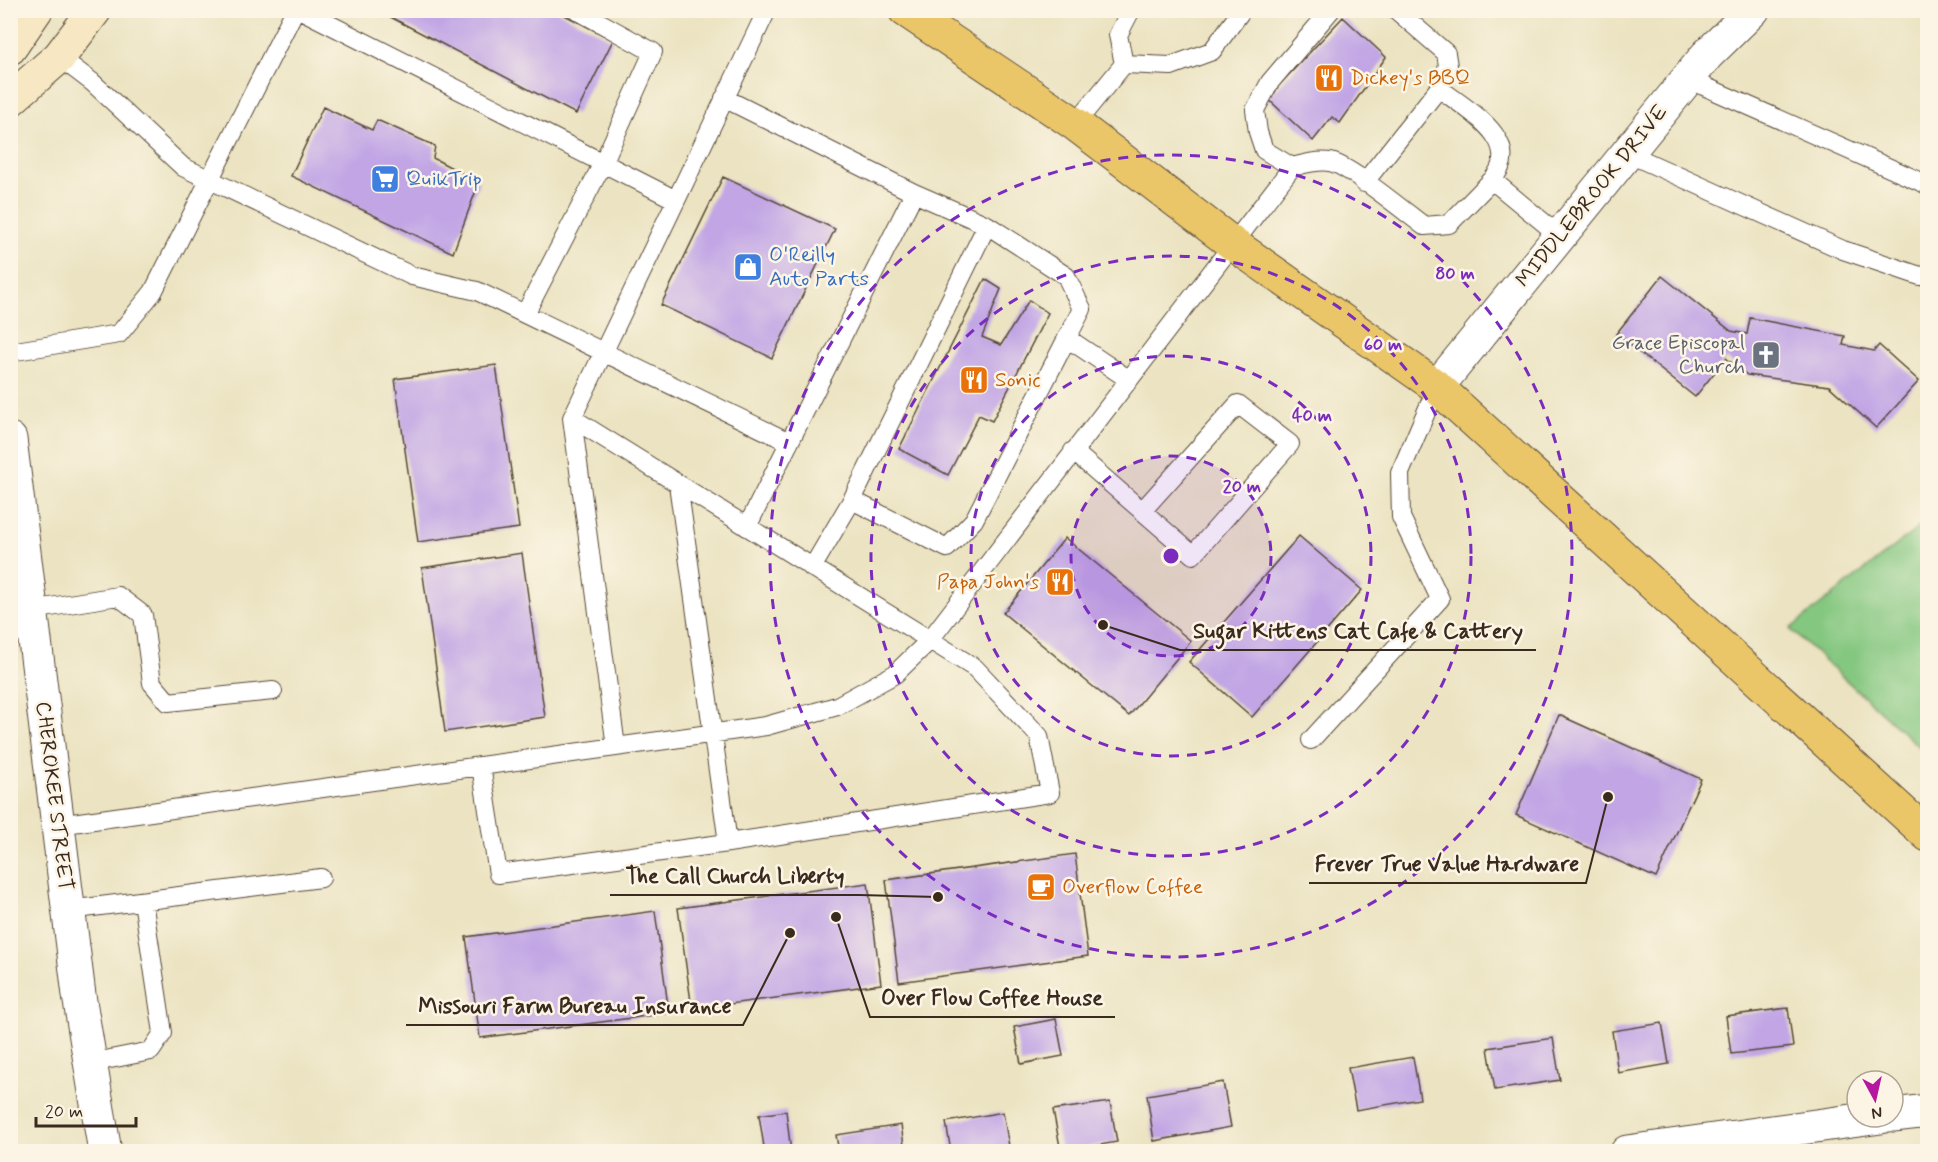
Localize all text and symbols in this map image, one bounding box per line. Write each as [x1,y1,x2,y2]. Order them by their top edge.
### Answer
restaurant icon: Dickey's BBQ [1313,62,1345,94]
place label: Dickey's BBQ [1350,64,1470,92]
street label: MIDDLEBROOK DRIVE [1510,99,1675,293]
supermarket icon: QuikTrip [369,163,401,195]
place label: QuikTrip [406,165,482,193]
place label: O'Reilly Auto Parts [769,241,869,293]
shop icon: O'Reilly Auto Parts [732,251,764,283]
text: 80 m [1435,262,1475,286]
place label: Grace Episcopal Church [1611,329,1745,381]
text: 60 m [1364,333,1402,357]
church icon: Grace Episcopal Church [1750,339,1782,371]
restaurant icon: Sonic [958,364,990,396]
place label: Sonic [995,366,1041,394]
text: 40 m [1292,404,1332,428]
text: 20 m [1223,475,1261,499]
centre of rings [1161,546,1181,566]
restaurant icon: Papa John's [1044,566,1076,598]
place label: Papa John's [937,568,1039,596]
callout: Sugar Kittens Cat Cafe & Cattery [1180,610,1536,650]
text: Sugar Kittens Cat Cafe & Cattery [1193,618,1523,650]
street label: CHEROKEE STREET [29,700,79,892]
callout: Frever True Value Hardware [1309,843,1586,883]
text: Frever True Value Hardware [1315,851,1579,879]
callout: The Call Church Liberty [610,855,859,895]
text: The Call Church Liberty [626,863,844,891]
cafe icon: Overflow Coffee [1025,871,1057,903]
place label: Overflow Coffee [1062,873,1203,901]
callout: Over Flow Coffee House [870,977,1115,1017]
callout: Missouri Farm Bureau Insurance [406,985,743,1025]
text: Over Flow Coffee House [881,985,1103,1013]
text: Missouri Farm Bureau Insurance [418,993,732,1021]
north arrow [1845,1069,1905,1129]
scale bar [36,1090,136,1128]
text: 20 m [45,1100,83,1124]
text: N [1870,1101,1884,1124]

